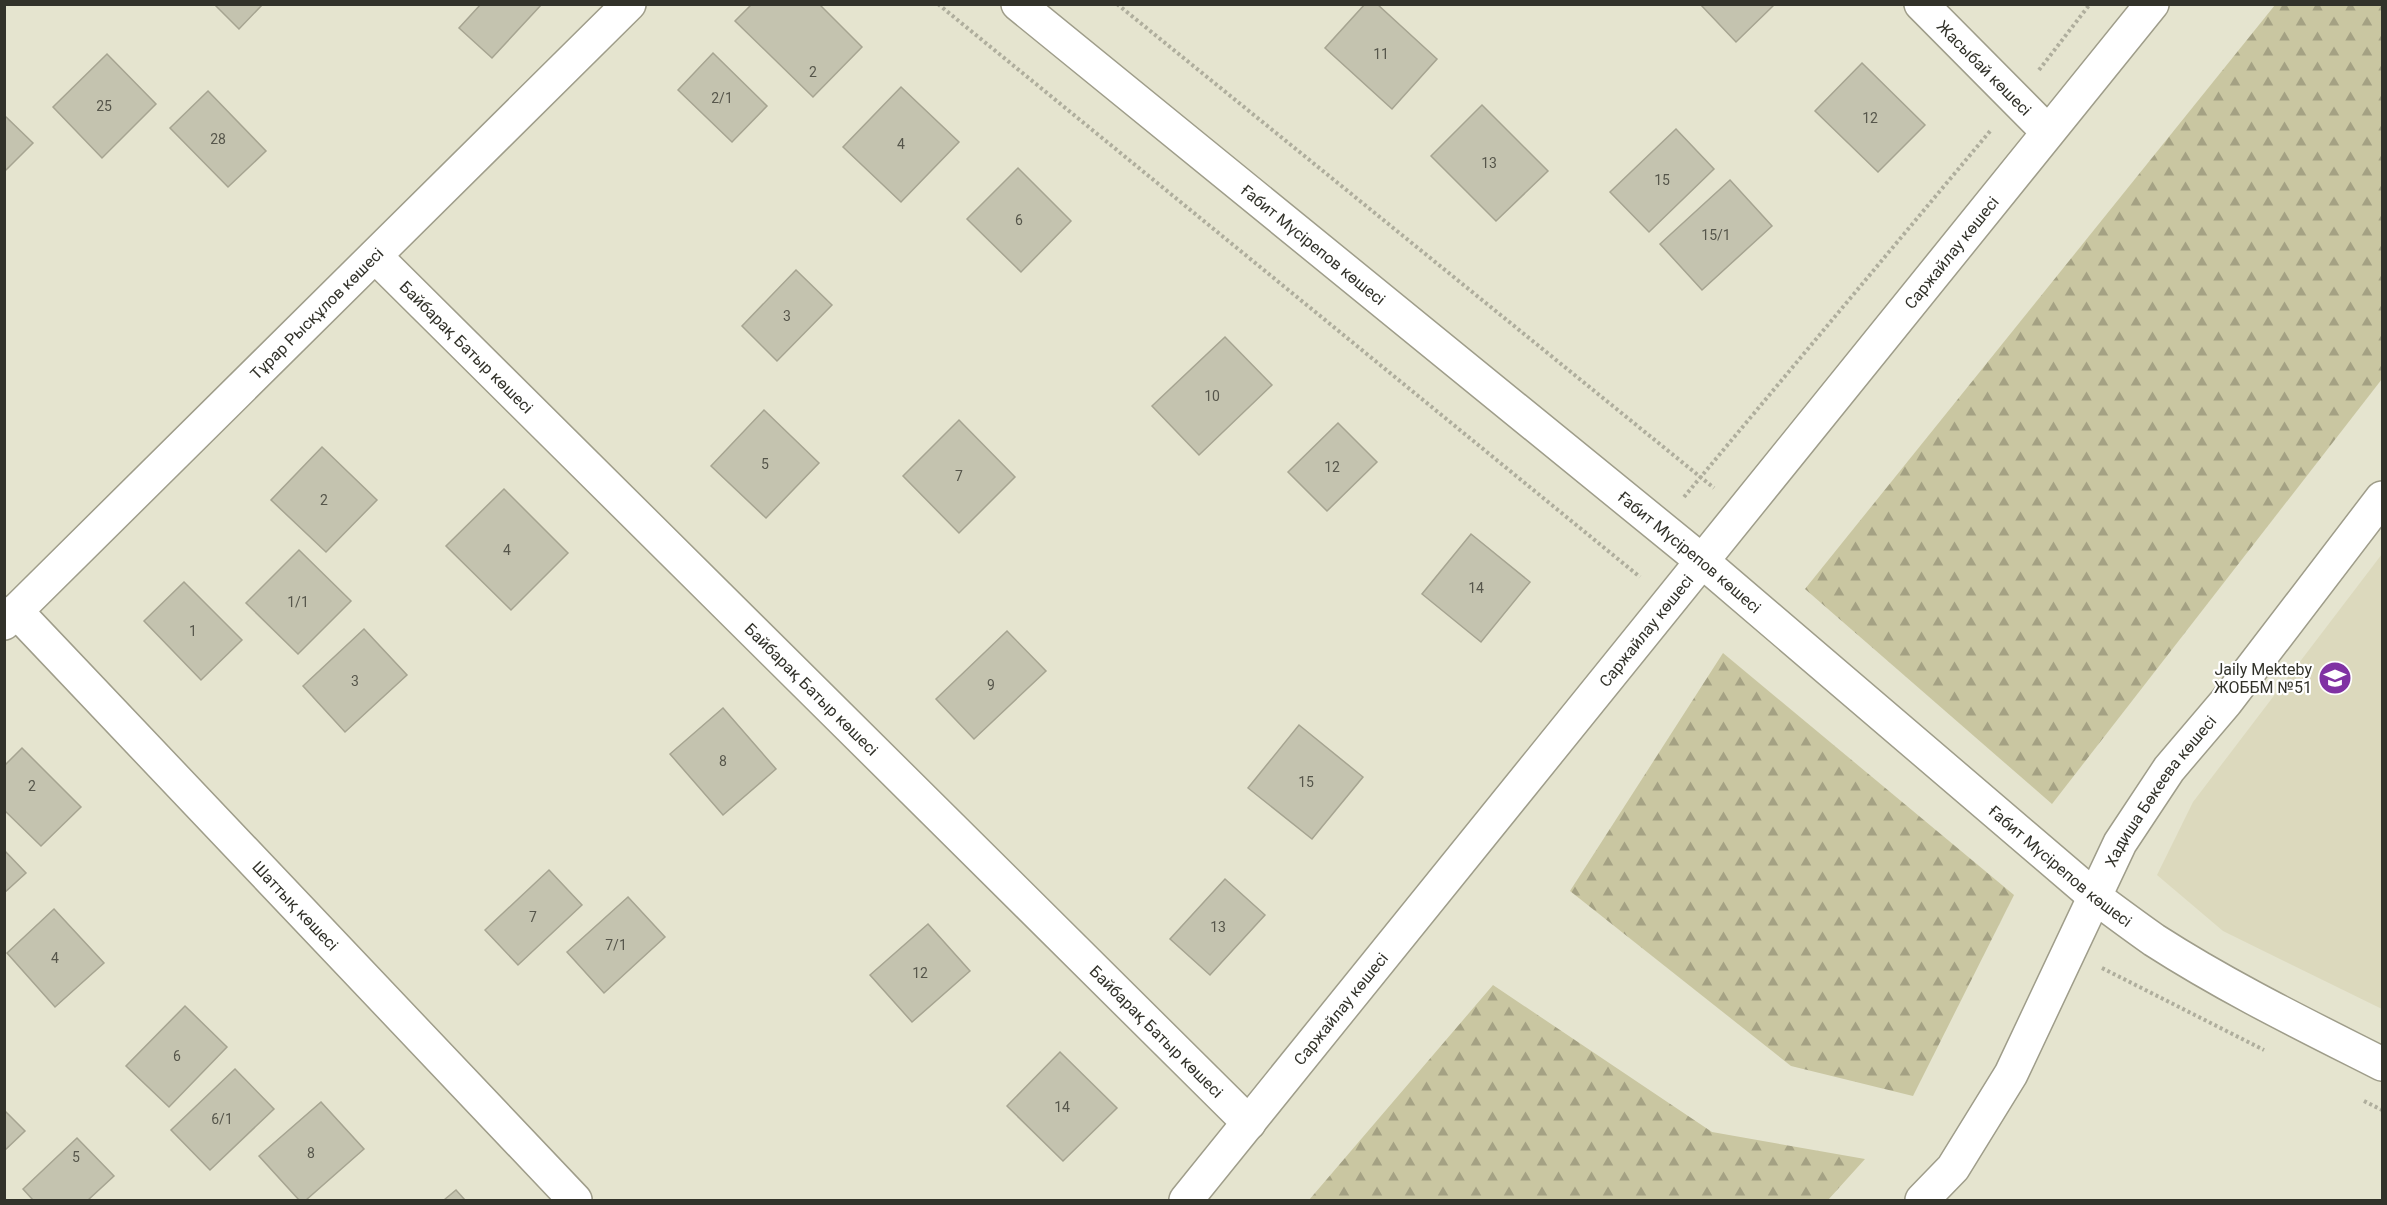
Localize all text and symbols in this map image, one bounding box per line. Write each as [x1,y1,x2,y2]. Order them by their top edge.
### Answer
street label: Жасыбай көшесі [1933,17,2035,120]
house number: 11 [1373,46,1389,62]
house number: 2 [809,64,817,80]
house number: 2/1 [711,90,733,106]
house number: 25 [96,98,112,114]
house number: 12 [1862,110,1878,126]
house number: 28 [210,131,226,147]
house number: 4 [897,136,905,152]
house number: 13 [1481,155,1497,171]
house number: 15 [1654,172,1670,188]
street label: Ғабит Мүсірепов көшесі [1237,181,1389,309]
street label: Саржайлау көшесі [1901,193,2003,313]
house number: 6 [1015,212,1023,228]
house number: 15/1 [1701,227,1731,243]
street label: Тұрар Рысқұлов көшесі [247,244,387,384]
street label: Байбарақ Батыр көшесі [396,277,537,417]
house number: 3 [783,308,791,324]
house number: 10 [1204,388,1220,404]
house number: 5 [761,456,769,472]
house number: 12 [1324,459,1340,475]
house number: 7 [955,468,963,484]
street label: Ғабит Мүсірепов көшесі [1614,488,1765,617]
house number: 2 [320,492,328,508]
house number: 4 [503,542,511,558]
street label: Саржайлау көшесі [1595,571,1697,691]
house number: 14 [1468,580,1484,596]
house number: 1/1 [287,594,309,610]
street label: Байбарақ Батыр көшесі [741,619,882,760]
house number: 1 [189,623,197,639]
place label: Jaily Mekteby ЖОББМ №51 [2214,660,2312,697]
school or university icon: Jaily Mekteby ЖОББМ №51 [2317,660,2353,696]
house number: 3 [351,673,359,689]
house number: 9 [987,677,995,693]
street label: Хадиша Бөкеева көшесі [2101,712,2220,870]
house number: 8 [719,753,727,769]
house number: 15 [1298,774,1314,790]
house number: 2 [28,778,36,794]
street label: Ғабит Мүсірепов көшесі [1985,802,2136,931]
street label: Шаттық көшесі [248,857,342,955]
house number: 7 [529,909,537,925]
house number: 13 [1210,919,1226,935]
house number: 7/1 [605,937,627,953]
street label: Саржайлау көшесі [1290,949,1392,1069]
house number: 4 [51,950,59,966]
street label: Байбарақ Батыр көшесі [1086,962,1227,1102]
house number: 12 [912,965,928,981]
house number: 6 [173,1048,181,1064]
house number: 14 [1054,1099,1070,1115]
house number: 6/1 [211,1111,233,1127]
house number: 8 [307,1145,315,1161]
house number: 5 [72,1149,80,1165]

